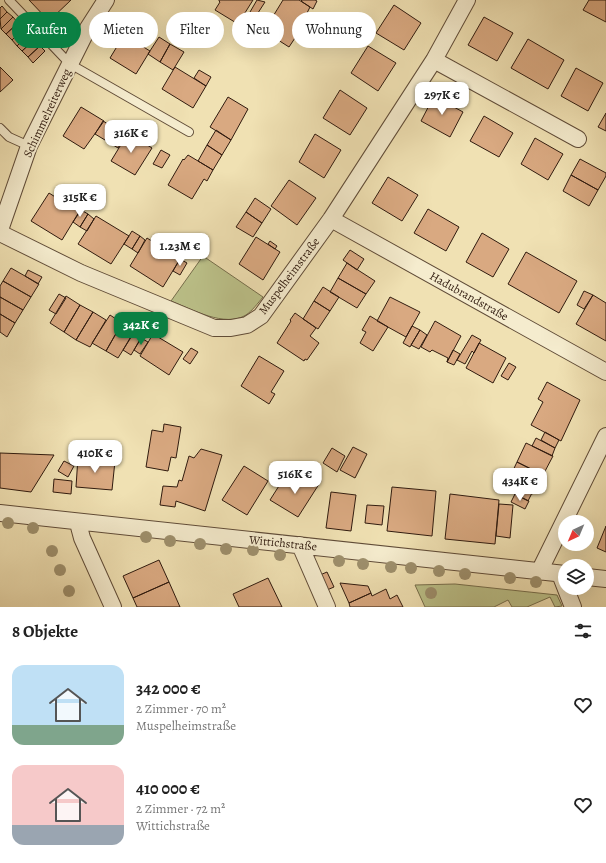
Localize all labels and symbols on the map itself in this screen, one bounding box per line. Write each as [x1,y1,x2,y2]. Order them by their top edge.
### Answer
street label: Schimmelreiterweg [19,66,75,160]
pin: 297K € [409,82,475,116]
pin: 316K € [98,120,164,154]
pin: 315K € [47,184,113,218]
pin: 1.23M € [143,233,217,267]
street label: Muspelheimstraße [255,234,323,318]
street label: Hadubrandstraße [427,268,511,324]
pin: 342K € [108,312,174,346]
pin: 410K € [62,440,128,474]
pin: 516K € [262,461,328,495]
pin: 434K € [487,468,553,502]
north arrow [558,515,594,551]
street label: Wittichstraße [247,531,318,555]

